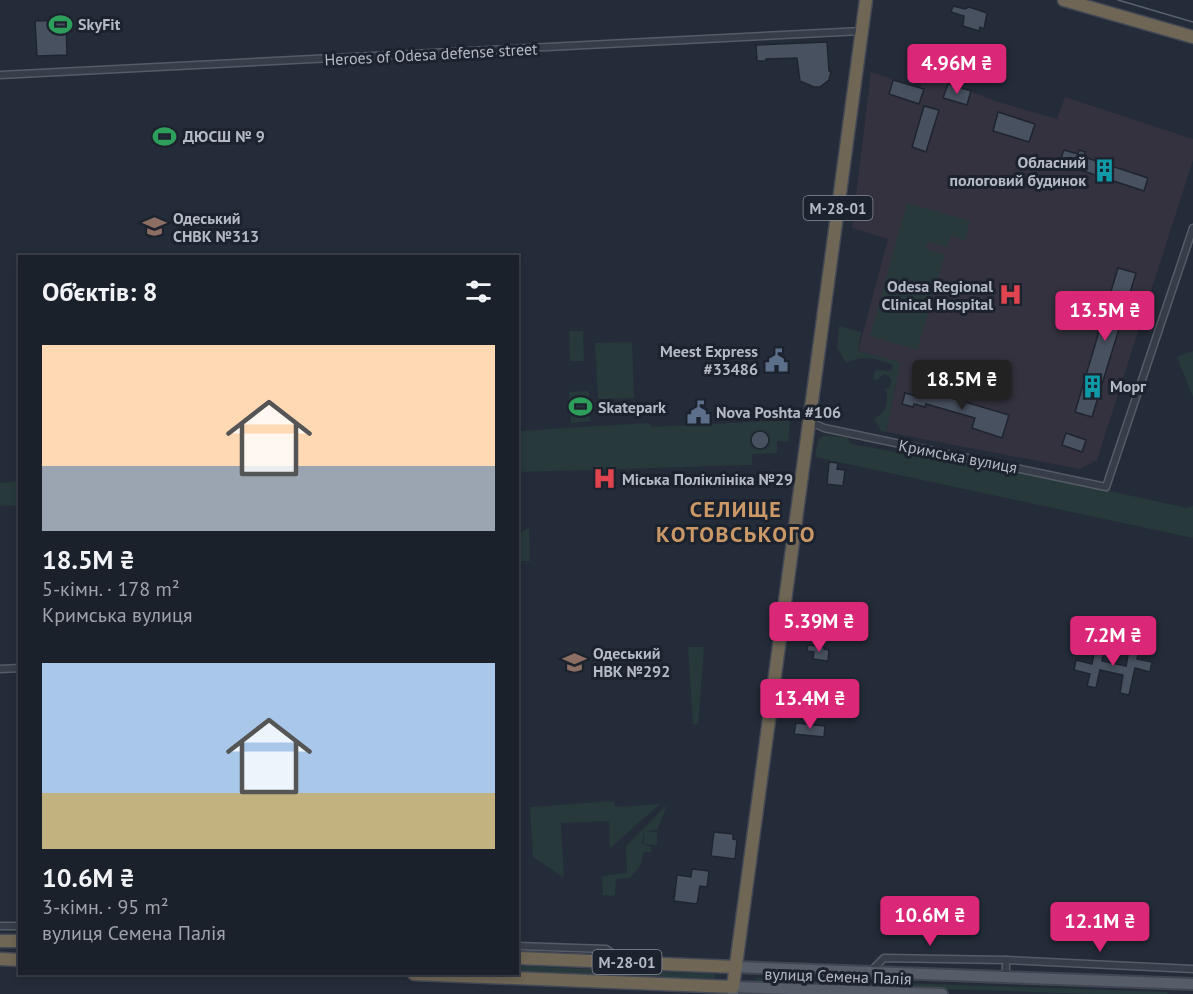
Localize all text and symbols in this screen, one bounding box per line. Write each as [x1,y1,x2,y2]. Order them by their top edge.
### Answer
sports icon: SkyFit [47,11,73,37]
place label: SkyFit [78,14,121,34]
street label: Heroes of Odesa defense street [324,38,539,70]
pin: 4.96M ₴ [902,44,1012,95]
text: 4.96M ₴ [921,50,993,76]
sports icon: ДЮСШ № 9 [152,123,178,149]
place label: ДЮСШ № 9 [183,126,265,146]
place label: Обласний пологовий будинок [950,152,1086,190]
building icon: Обласний пологовий будинок [1091,158,1117,184]
road number: М-28-01 [804,196,872,220]
place label: Одеський СНВК №313 [173,208,259,246]
school or university icon: Одеський СНВК №313 [142,214,168,240]
text: Об’єктів: 8 [42,275,158,308]
icon: filters [462,275,495,308]
place label: Odesa Regional Clinical Hospital [881,276,993,314]
hospital icon: Odesa Regional Clinical Hospital [998,282,1024,308]
pin: 13.5M ₴ [1050,291,1160,342]
text: 13.5M ₴ [1069,297,1141,323]
place label: Meest Express #33486 [660,341,758,379]
public building icon: Meest Express #33486 [763,347,789,373]
pin: 18.5M ₴ [907,360,1017,411]
text: 18.5M ₴ [926,366,998,392]
building icon: Морг [1079,373,1105,399]
place label: Морг [1110,376,1147,396]
icon: home [215,384,323,492]
sports icon: Skatepark [567,394,593,420]
place label: Skatepark [598,397,666,417]
public building icon: Nova Poshta #106 [685,399,711,425]
place label: Nova Poshta #106 [716,402,841,422]
street label: Кримська вулиця [897,435,1019,477]
hospital icon: Міська Поліклініка №29 [591,466,617,492]
place label: Міська Поліклініка №29 [622,469,793,489]
district label: СЕЛИЩЕ КОТОВСЬКОГО [656,495,816,548]
text: 18.5M ₴ [42,543,135,576]
text: 5-кімн. · 178 m² [42,576,180,602]
text: Кримська вулиця [42,602,192,628]
pin: 5.39M ₴ [764,602,874,653]
text: 5.39M ₴ [783,608,855,634]
pin: 7.2M ₴ [1064,616,1162,667]
text: 7.2M ₴ [1084,622,1142,648]
place label: Одеський НВК №292 [593,643,670,681]
school or university icon: Одеський НВК №292 [562,649,588,675]
pin: 13.4M ₴ [755,679,865,730]
text: 13.4M ₴ [774,685,846,711]
icon: home [215,702,323,810]
text: 10.6M ₴ [42,861,135,894]
text: 3-кімн. · 95 m² [42,894,169,920]
pin: 10.6M ₴ [875,896,985,947]
text: 10.6M ₴ [894,902,966,928]
pin: 12.1M ₴ [1045,902,1155,953]
text: 12.1M ₴ [1064,908,1136,934]
text: вулиця Семена Палія [42,920,226,946]
road number: М-28-01 [592,950,662,974]
street label: вулиця Семена Палія [764,963,912,989]

